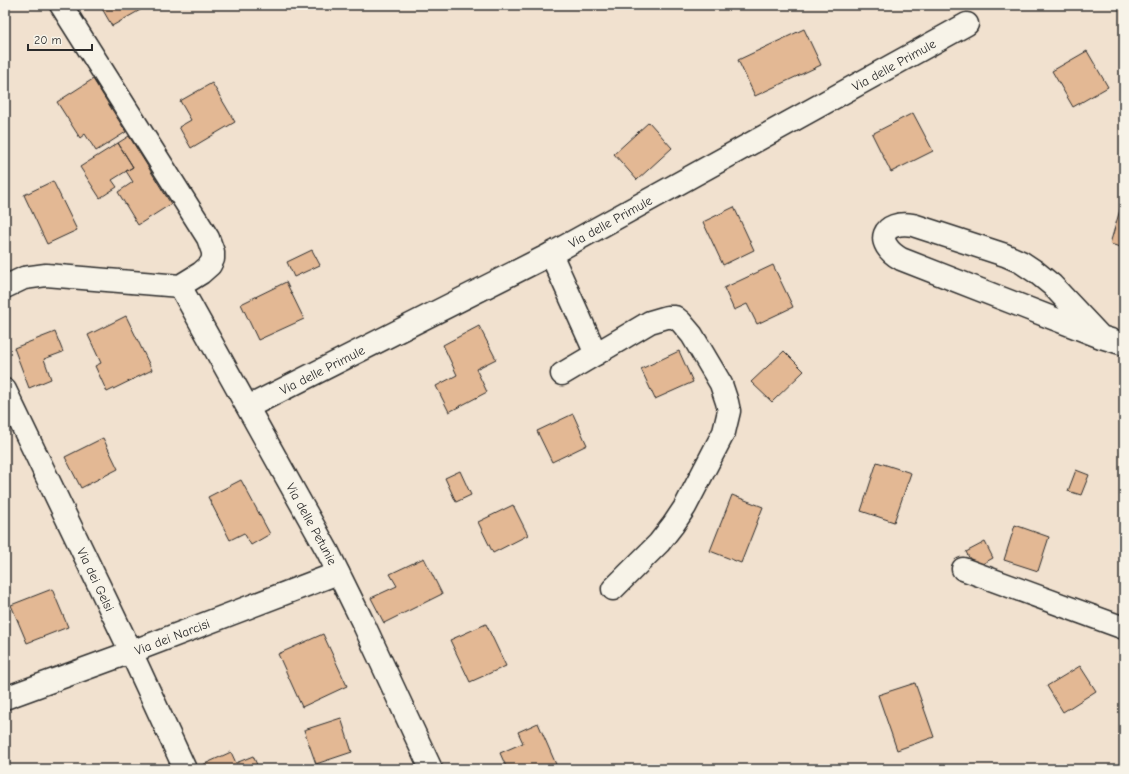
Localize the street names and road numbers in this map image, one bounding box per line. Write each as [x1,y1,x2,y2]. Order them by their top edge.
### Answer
street label: Via delle Primule [849,35,938,94]
street label: Via delle Primule [566,192,655,250]
street label: Via delle Primule [277,342,367,397]
street label: Via delle Petunie [284,480,341,568]
street label: Via dei Gelsi [74,545,118,613]
street label: Via dei Narcisi [132,615,212,658]

